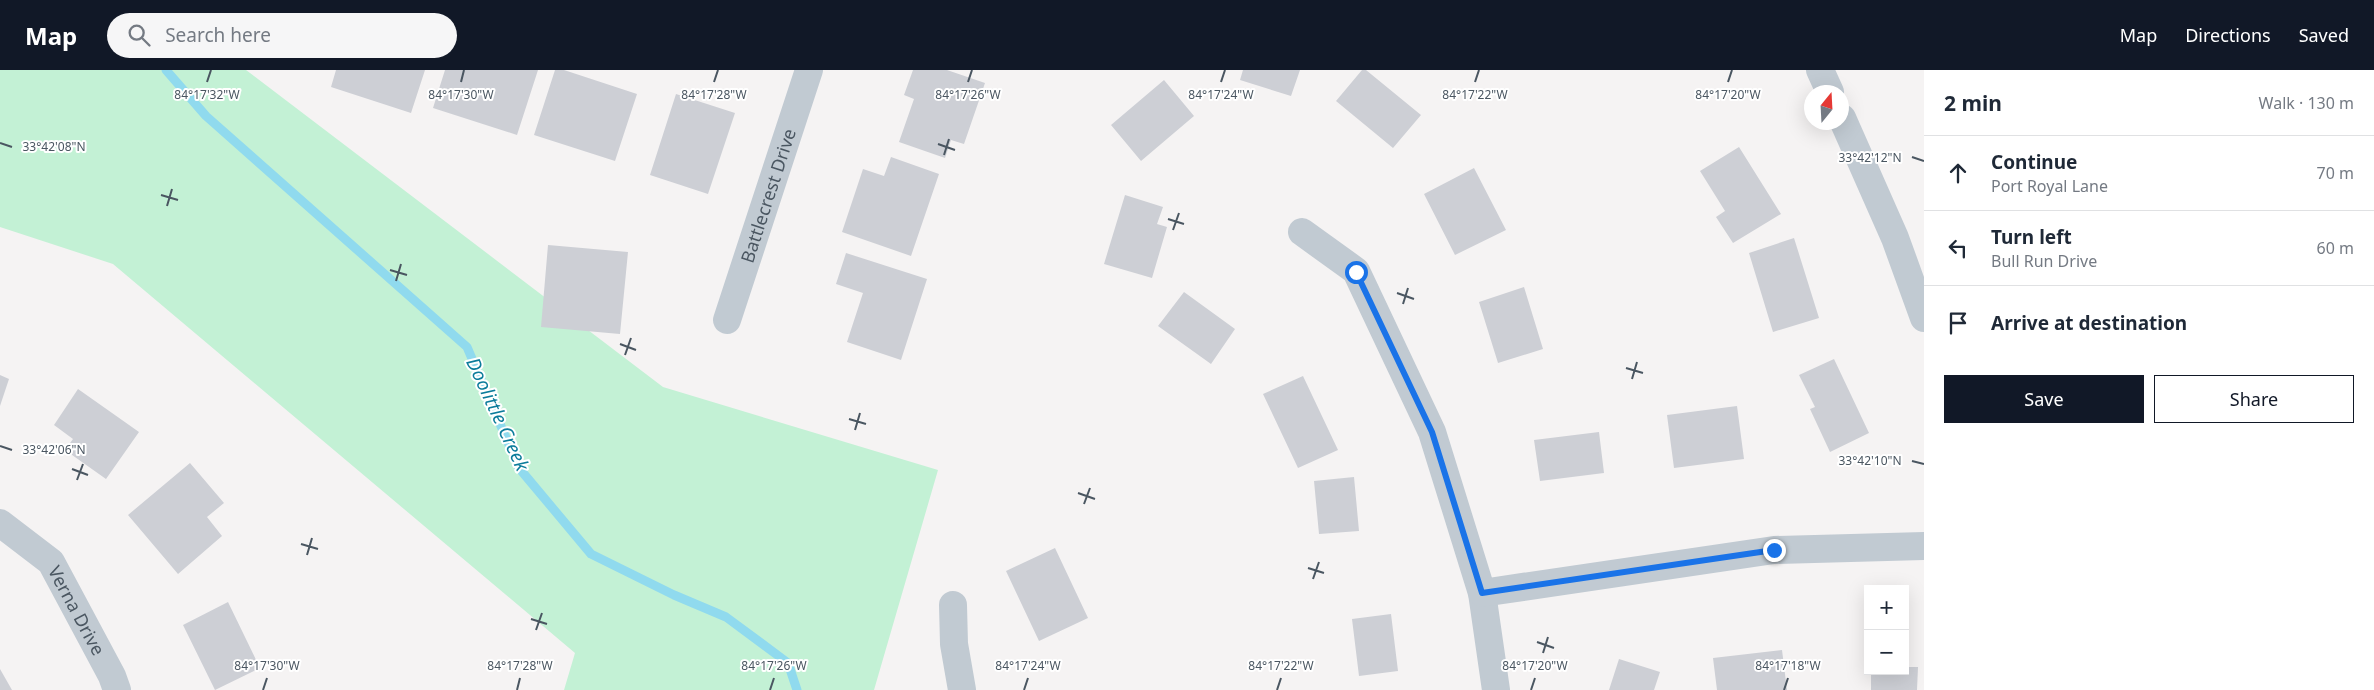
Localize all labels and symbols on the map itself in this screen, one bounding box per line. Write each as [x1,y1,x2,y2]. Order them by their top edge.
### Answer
north arrow [1804,85,1849,130]
text: 84°17'32"W [174,86,240,103]
text: 84°17'30"W [428,86,494,103]
text: 84°17'28"W [681,86,747,103]
text: 84°17'26"W [935,86,1001,103]
text: 84°17'24"W [1188,86,1254,103]
text: 84°17'22"W [1442,86,1508,103]
text: 84°17'20"W [1695,86,1761,103]
street label: Battlecrest Drive [735,125,801,266]
text: 33°42'08"N [22,138,86,155]
text: 33°42'12"N [1838,149,1902,166]
route start [1345,261,1368,284]
water label: Doolittle Creek [460,353,536,476]
text: 33°42'06"N [22,441,86,458]
text: 33°42'10"N [1838,452,1902,469]
route end [1763,539,1786,562]
street label: Verna Drive [43,561,111,659]
text: 84°17'30"W [234,657,300,674]
text: 84°17'28"W [487,657,553,674]
text: 84°17'26"W [741,657,807,674]
text: 84°17'24"W [995,657,1061,674]
text: 84°17'22"W [1248,657,1314,674]
text: 84°17'20"W [1502,657,1568,674]
text: 84°17'18"W [1755,657,1821,674]

